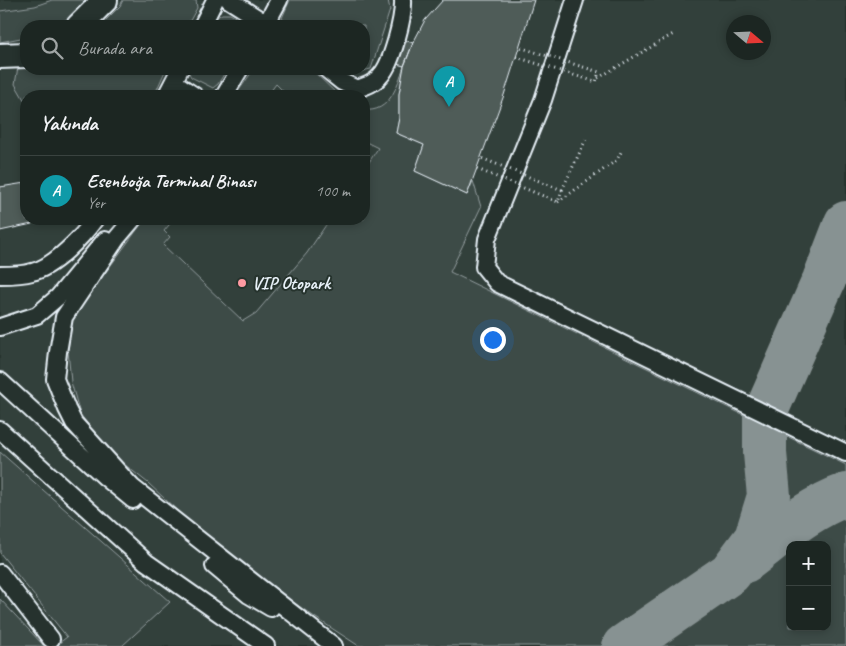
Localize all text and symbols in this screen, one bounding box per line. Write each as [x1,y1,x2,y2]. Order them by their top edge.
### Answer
north arrow [726,15,771,60]
search box [20,20,370,75]
icon: search [38,34,66,62]
text: Burada ara [78,36,152,60]
pin: A [433,66,465,107]
text: Yakında [40,110,98,136]
text: Esenboğa Terminal Binası [87,169,256,193]
text: A [52,181,60,201]
text: 100 m [316,181,350,201]
text: Yer [87,193,105,213]
place label: VIP Otopark [252,272,332,294]
marker: VIP Otopark [236,277,248,289]
your location [480,327,506,353]
map controls [786,541,831,631]
button: + [786,541,831,586]
button: − [786,586,831,631]

